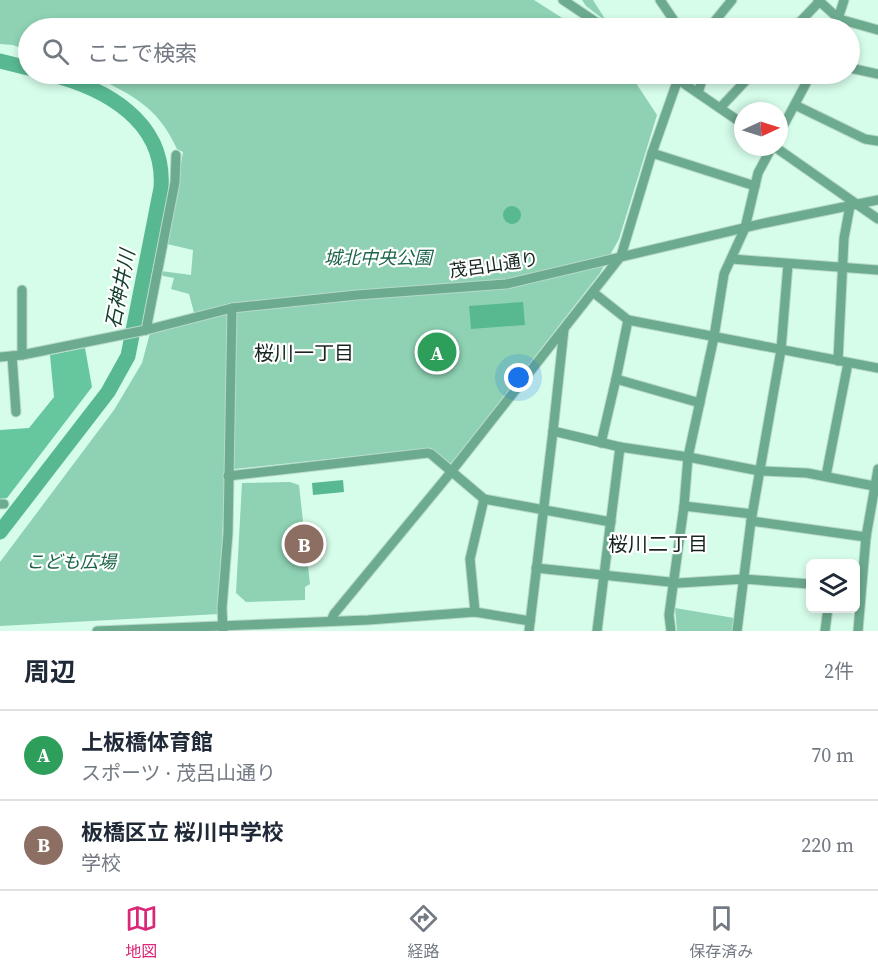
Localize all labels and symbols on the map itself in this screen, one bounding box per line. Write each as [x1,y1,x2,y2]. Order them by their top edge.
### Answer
north arrow [734,102,788,156]
water label: 石神井川 [99,245,142,331]
park label: 城北中央公園 [324,245,435,270]
street label: 茂呂山通り [448,246,540,283]
pin: A [418,330,456,374]
district label: 桜川一丁目 [254,339,354,367]
your location [504,363,533,392]
pin: B [284,522,324,566]
district label: 桜川二丁目 [608,530,708,558]
park label: こども広場 [26,549,118,574]

